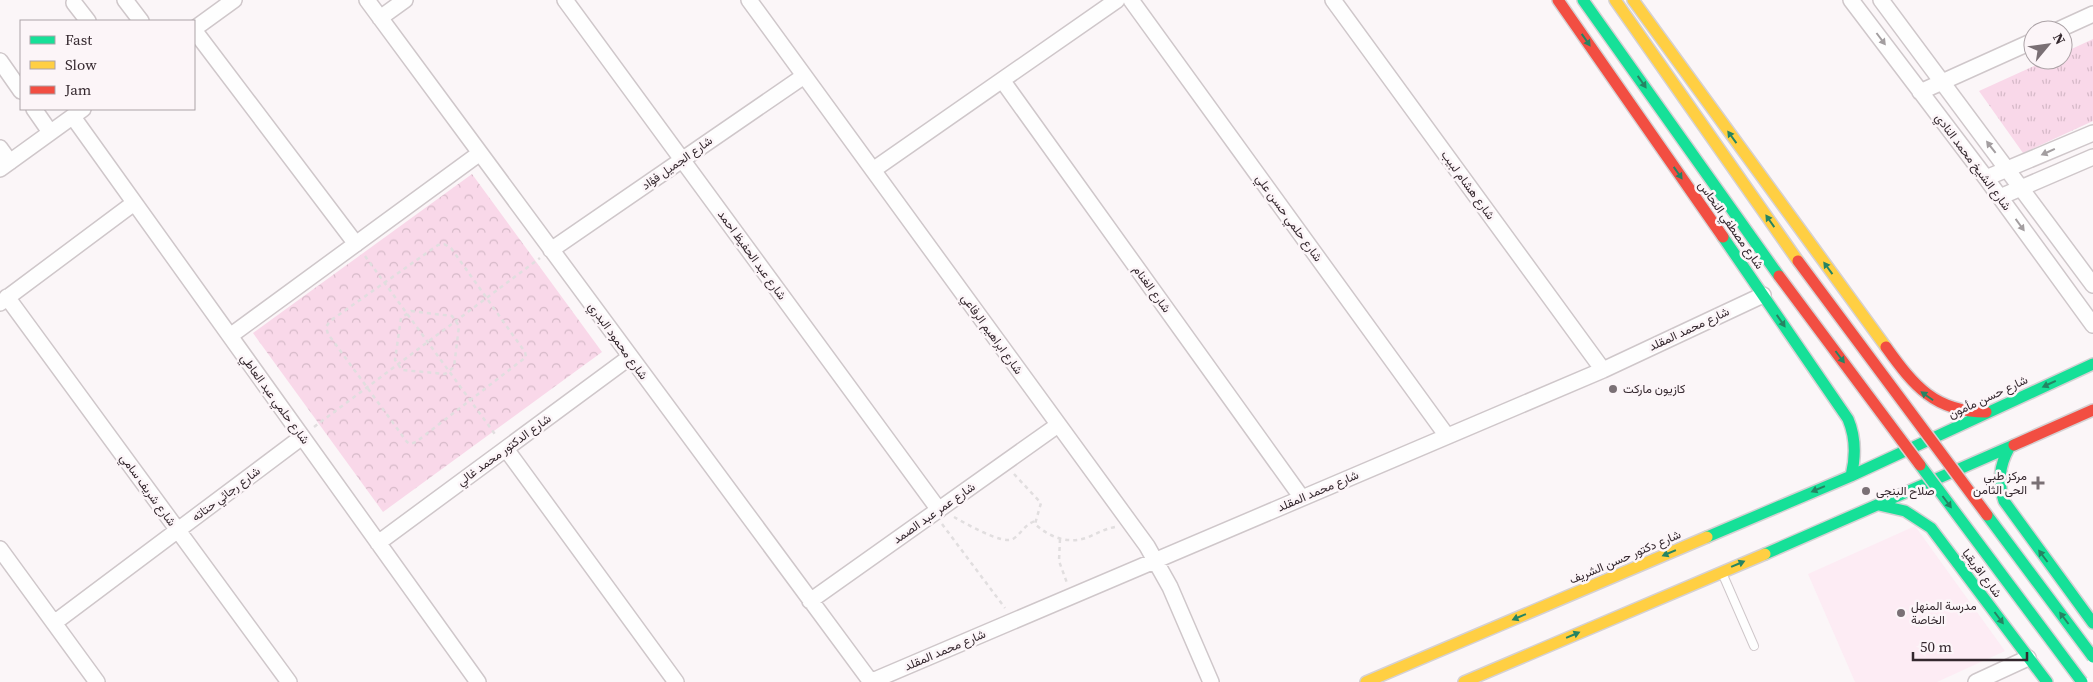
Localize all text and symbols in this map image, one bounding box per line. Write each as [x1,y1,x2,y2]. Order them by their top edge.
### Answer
legend [20,20,195,110]
north arrow [2023,20,2073,70]
text: Fast [65,29,92,50]
text: N [2048,29,2071,48]
one-way arrow [1875,32,1886,45]
one-way arrow [1581,33,1591,47]
text: Slow [65,54,97,75]
one-way arrow [1637,76,1647,89]
text: Jam [64,79,92,100]
street label: شارع الشيخ محمد النادي [1930,110,2015,215]
one-way arrow [1727,131,1738,144]
street label: شارع الجميل فؤاد [638,133,716,194]
one-way arrow [1986,140,1996,154]
street label: شارع هشام لبيب [1437,147,1498,223]
one-way arrow [2041,149,2055,157]
one-way arrow [1673,167,1683,180]
street label: شارع حلمي حسن علي [1250,171,1326,266]
street label: شارع مصطفي النحاس [1693,178,1767,273]
street label: شارع عبد الحفيظ احمد [713,207,790,304]
one-way arrow [1765,215,1775,228]
one-way arrow [2015,218,2025,232]
street label: شارع الغنام [1129,262,1174,316]
one-way arrow [1823,262,1833,275]
street label: شارع ابراهيم الرفاعي [956,291,1027,379]
street label: شارع محمود البدري [583,299,651,384]
street label: شارع محمد المقلد [1646,303,1732,356]
one-way arrow [1776,314,1786,328]
one-way arrow [1834,350,1845,363]
street label: شارع حلمي عبد العاطي [235,351,313,449]
street label: شارع حسن مأمون [1946,372,2031,423]
place label: كازيون ماركت [1623,381,1685,397]
one-way arrow [2042,381,2056,389]
marker: كازيون ماركت [1607,383,1619,395]
one-way arrow [1920,391,1934,401]
street label: شارع الدكتور محمد غالي [454,410,555,491]
street label: شارع شريف سامي [115,451,180,531]
street label: شارع رجائي حتاته [189,463,265,527]
street label: شارع محمد المقلد [1275,467,1361,516]
place label: مركز طبي الحى الثامن [1973,468,2027,498]
marker: مركز طبي الحى الثامن [2031,476,2045,490]
street label: شارع عمر عبد الصمد [890,479,979,548]
place label: صلاح البنجى [1876,483,1935,500]
marker: صلاح البنجى [1860,485,1872,497]
one-way arrow [1811,486,1825,494]
one-way arrow [1942,495,1952,509]
street label: شارع دكتور حسن الشريف [1567,526,1684,589]
street label: شارع افريقيا [1958,545,2006,601]
one-way arrow [2038,549,2048,563]
one-way arrow [1662,550,1676,558]
one-way arrow [1731,560,1746,568]
place label: مدرسة المنهل الخاصة [1911,598,1977,628]
marker: مدرسة المنهل الخاصة [1895,607,1907,619]
one-way arrow [1993,611,2004,624]
one-way arrow [2059,611,2069,625]
one-way arrow [1512,613,1526,621]
street label: شارع محمد المقلد [902,626,988,675]
scale bar [1913,630,2027,662]
one-way arrow [1566,631,1580,639]
text: 50 m [1920,636,1952,657]

